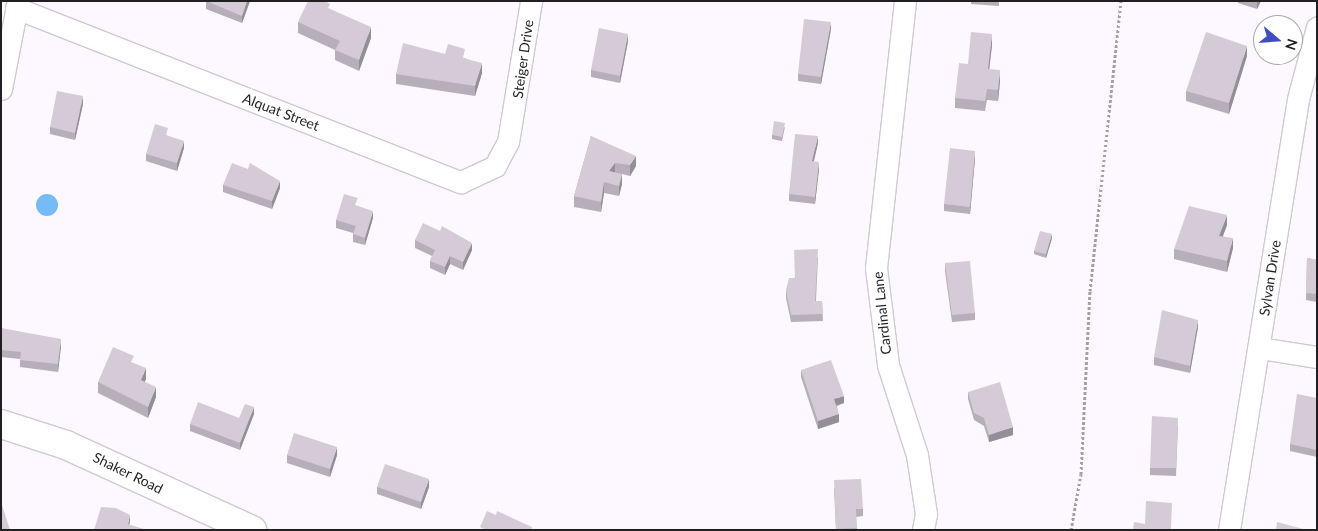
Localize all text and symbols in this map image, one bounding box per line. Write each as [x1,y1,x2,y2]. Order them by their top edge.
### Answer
north arrow [1253,15,1303,65]
street label: Steiger Drive [509,18,537,100]
text: N [1282,37,1302,52]
street label: Alquat Street [240,90,322,134]
street label: Sylvan Drive [1256,239,1284,317]
street label: Cardinal Lane [869,271,895,355]
street label: Shaker Road [90,449,166,497]

